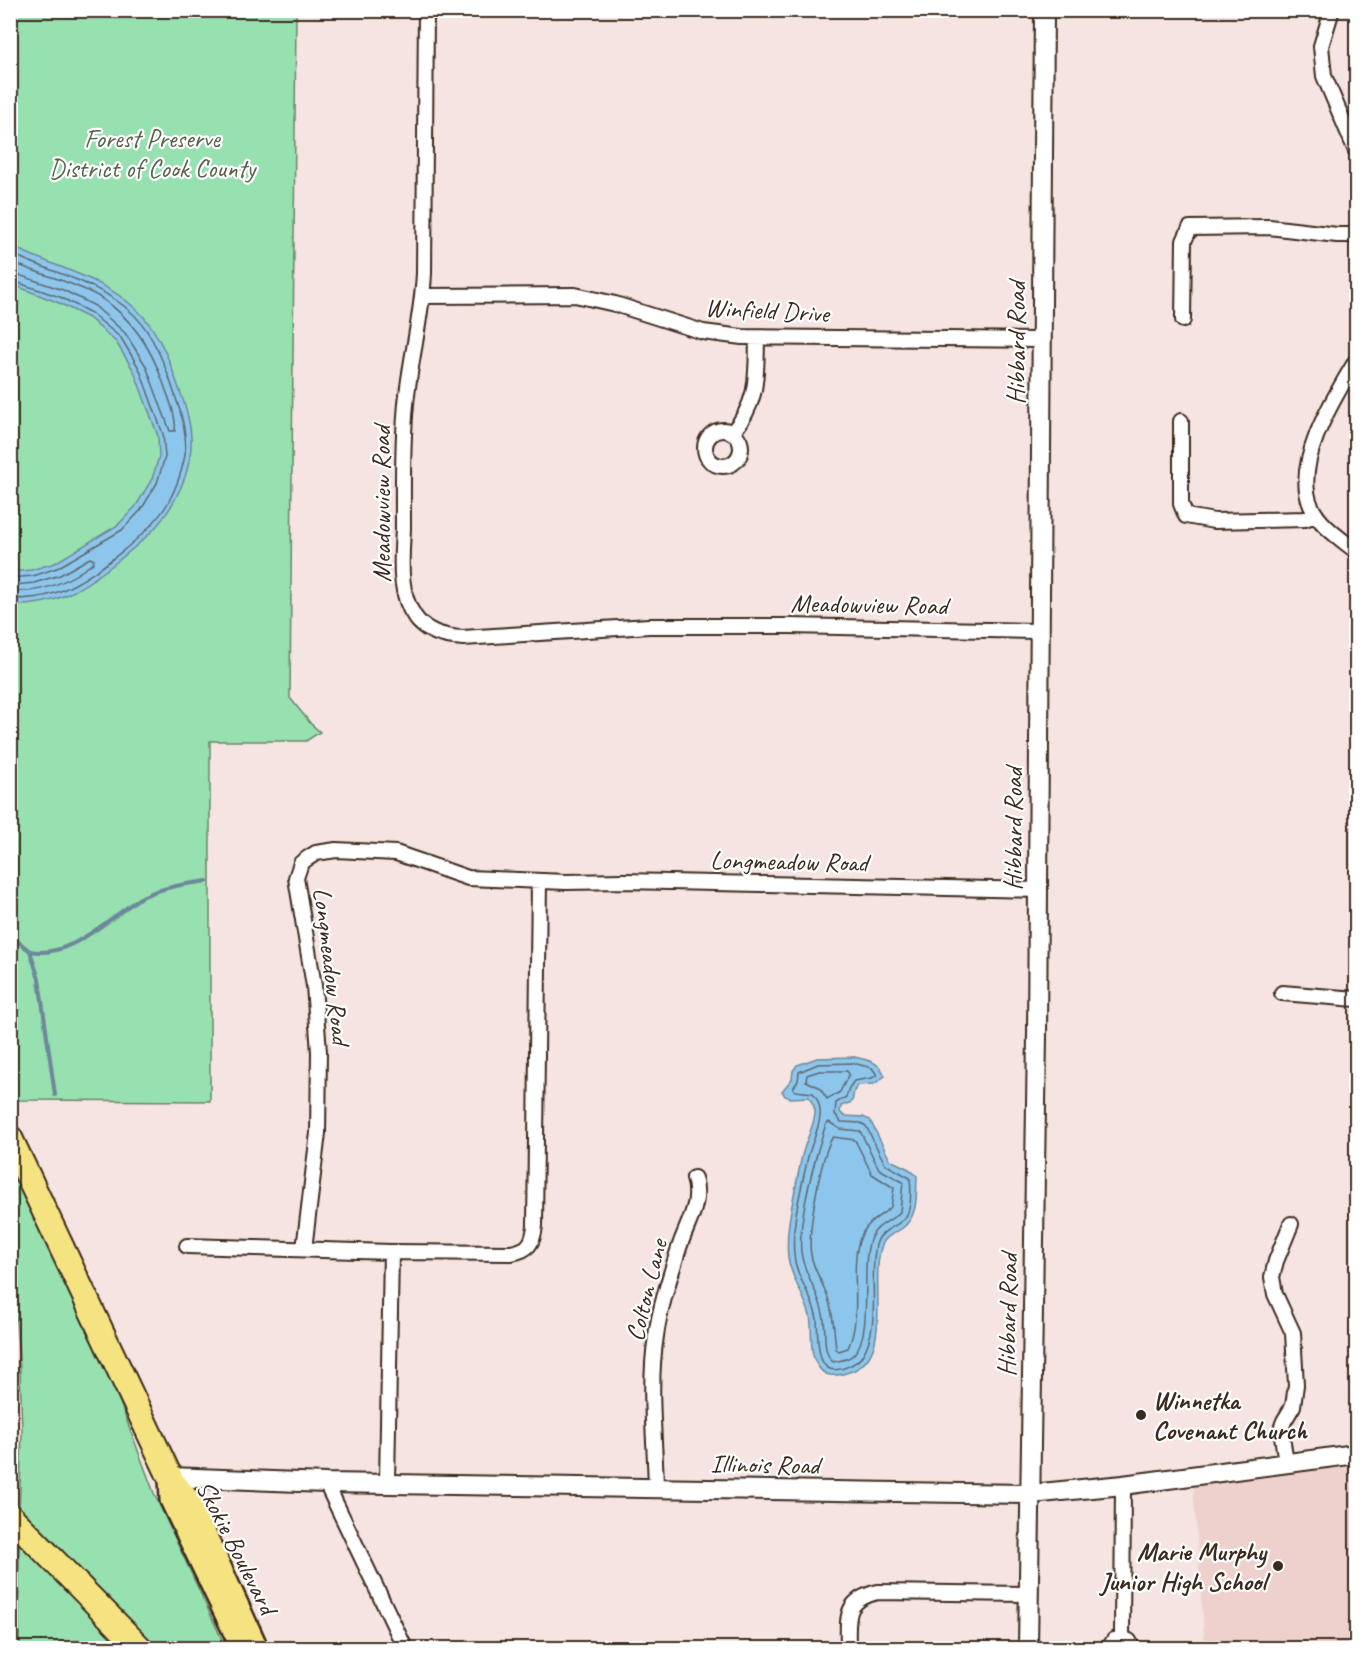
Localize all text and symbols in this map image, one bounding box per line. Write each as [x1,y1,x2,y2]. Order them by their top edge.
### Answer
park label: Forest Preserve District of Cook County [49,122,257,185]
street label: Hibbard Road [1000,278,1033,405]
street label: Winfield Drive [704,291,832,330]
street label: Meadowview Road [365,422,398,582]
street label: Meadowview Road [790,587,951,622]
street label: Hibbard Road [997,764,1030,891]
street label: Longmeadow Road [710,844,872,879]
street label: Longmeadow Road [306,886,358,1050]
street label: Colton Lane [618,1233,676,1344]
street label: Hibbard Road [990,1249,1025,1377]
place label: Winnetka Covenant Church [1153,1384,1308,1447]
marker: Winnetka Covenant Church [1134,1408,1148,1422]
street label: Illinois Road [710,1447,824,1482]
street label: Skokie Boulevard [189,1475,286,1623]
place label: Marie Murphy Junior High School [1099,1535,1271,1598]
marker: Marie Murphy Junior High School [1271,1559,1285,1573]

